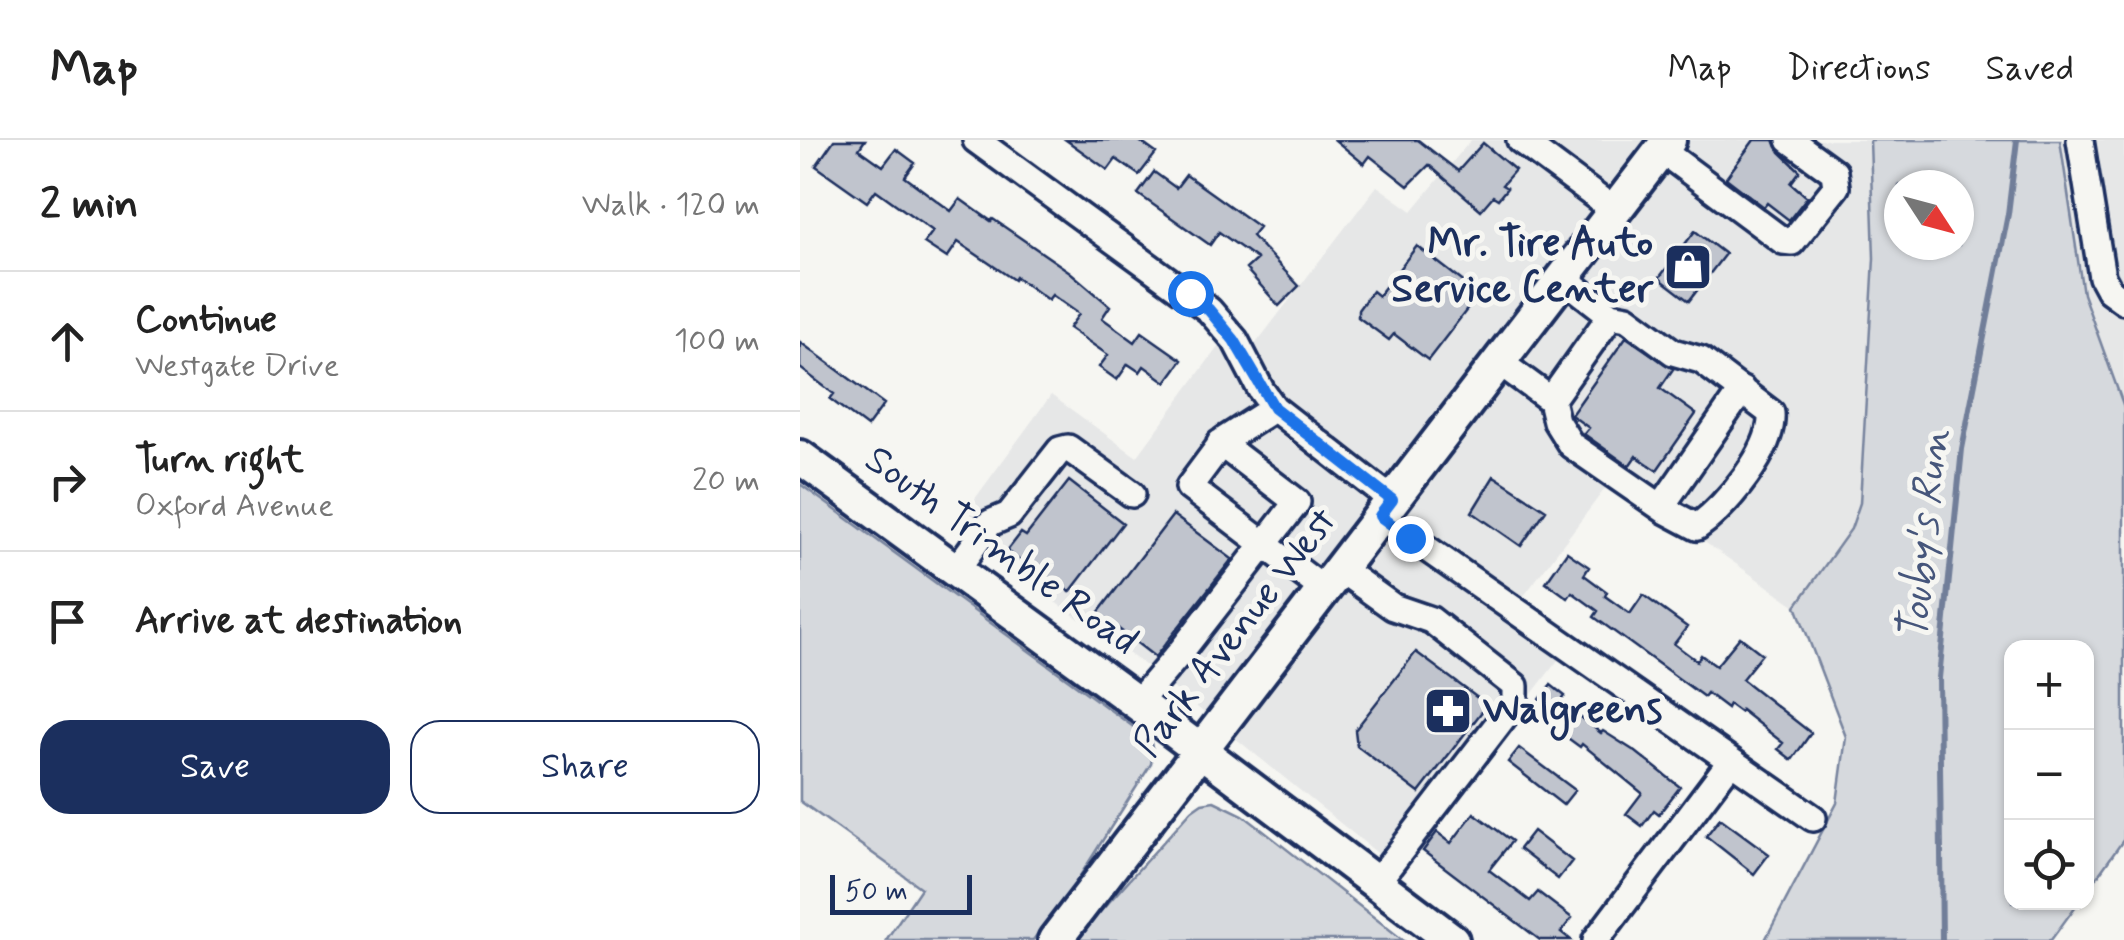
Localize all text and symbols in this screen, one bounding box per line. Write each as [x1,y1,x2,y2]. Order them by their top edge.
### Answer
text: Map [50,38,138,101]
text: Map [1668,46,1732,92]
text: Directions [1787,46,1931,92]
text: Saved [1986,46,2074,92]
north arrow [1884,170,1974,260]
text: 2 min [40,178,139,233]
text: Walk · 120 m [582,184,760,226]
place label: Mr. Tire Auto Service Center [1391,218,1654,316]
shop icon: Mr. Tire Auto Service Center [1662,241,1714,293]
route start [1168,271,1214,317]
text: Continue [135,296,277,345]
icon: ahead [40,314,95,369]
text: 100 m [674,320,760,362]
text: Westgate Drive [135,345,339,387]
water label: Touby's Run [1887,426,1963,644]
street label: South Trimble Road [854,434,1148,668]
text: Turn right [135,436,304,485]
icon: right [40,454,95,509]
text: 20 m [692,460,760,502]
text: Oxford Avenue [135,485,334,527]
street label: Park Avenue West [1122,497,1350,768]
route end [1388,516,1434,562]
icon: arrive [40,594,95,649]
text: Arrive at destination [135,597,462,646]
map controls [2004,640,2094,910]
button: + [2004,640,2094,730]
pharmacy icon: Walgreens [1422,685,1474,737]
place label: Walgreens [1483,685,1663,741]
button: Save [40,720,390,814]
button: Share [410,720,760,814]
button: − [2004,730,2094,820]
button: locate [2004,820,2094,910]
scale bar [830,870,972,914]
text: 50 m [845,874,908,911]

